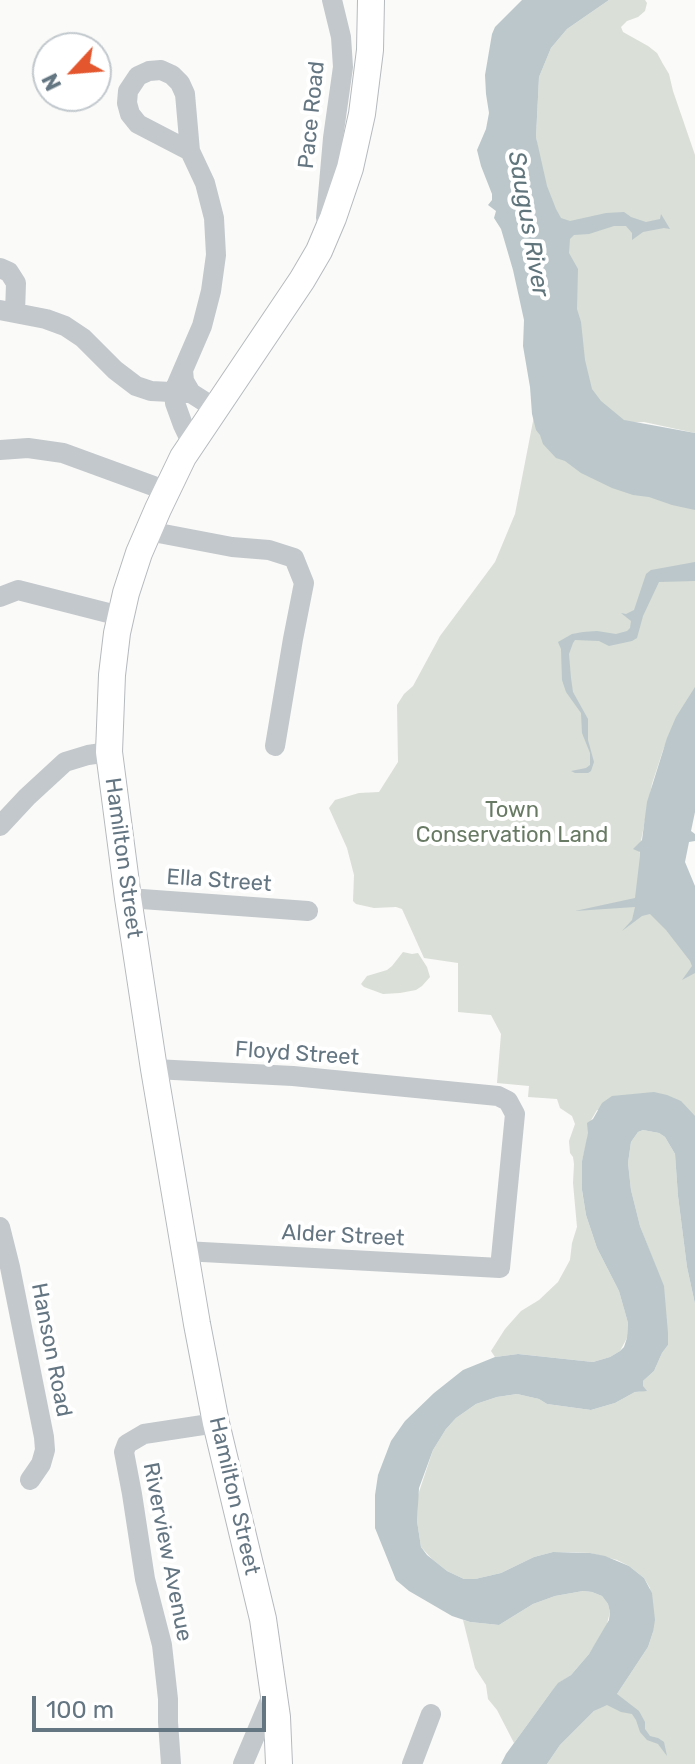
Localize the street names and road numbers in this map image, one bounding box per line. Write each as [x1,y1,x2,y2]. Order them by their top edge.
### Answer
street label: Pace Road [293,60,331,170]
street label: Hamilton Street [99,776,147,940]
street label: Ella Street [166,864,272,898]
street label: Floyd Street [234,1036,360,1072]
street label: Alder Street [281,1220,405,1252]
street label: Hanson Road [25,1281,77,1419]
street label: Hamilton Street [203,1414,265,1578]
street label: Riverview Avenue [137,1460,197,1644]

